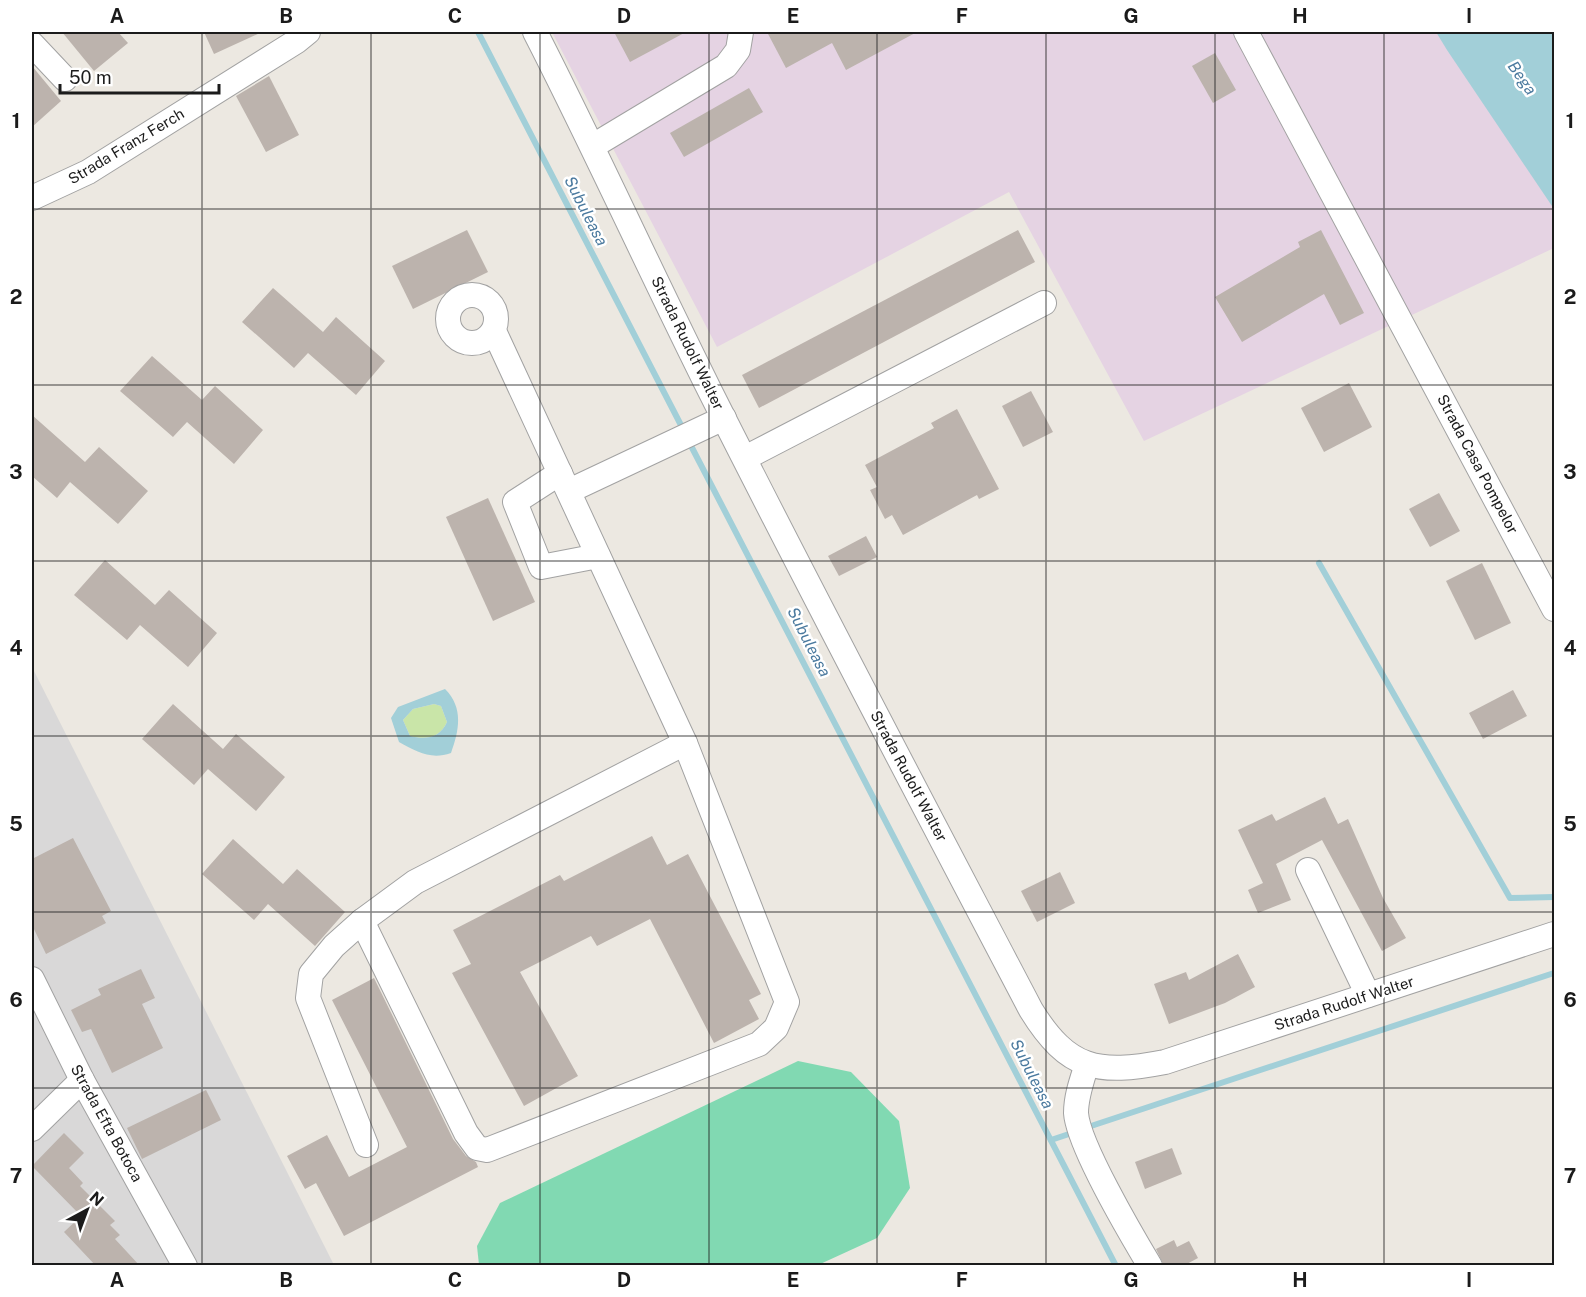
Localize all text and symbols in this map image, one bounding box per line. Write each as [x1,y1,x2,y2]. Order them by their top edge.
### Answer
text: A [110,4,124,28]
text: B [279,4,293,28]
text: C [448,4,462,28]
text: D [617,4,631,28]
text: E [787,4,799,28]
text: F [956,4,968,28]
text: G [1123,4,1139,28]
text: H [1292,4,1308,28]
text: I [1466,4,1472,28]
scale bar [60,57,219,95]
water label: Bega [1504,57,1540,99]
text: 50 m [69,67,112,88]
street label: Strada Franz Ferch [65,105,187,187]
text: 1 [12,109,20,133]
text: 1 [1566,109,1574,133]
water label: Subuleasa [560,173,612,249]
street label: Strada Rudolf Walter [648,274,728,412]
text: 2 [10,285,22,309]
text: 2 [1564,285,1576,309]
street label: Strada Casa Pompelor [1434,391,1522,537]
text: 3 [9,460,23,484]
text: 3 [1563,460,1577,484]
water label: Subuleasa [783,604,835,680]
text: 4 [9,636,23,660]
text: 4 [1563,636,1577,660]
street label: Strada Rudolf Walter [867,708,951,845]
text: 5 [9,812,23,836]
text: 5 [1563,812,1577,836]
street label: Strada Rudolf Walter [1272,972,1416,1034]
text: 6 [9,988,23,1012]
text: 6 [1563,988,1577,1012]
water label: Subuleasa [1006,1036,1058,1112]
street label: Strada Efta Botoca [68,1061,146,1185]
text: 7 [10,1164,22,1188]
text: 7 [1564,1164,1576,1188]
north arrow [57,1180,117,1240]
text: N [86,1188,107,1210]
text: A [110,1268,124,1292]
text: B [279,1268,293,1292]
text: C [448,1268,462,1292]
text: D [617,1268,631,1292]
text: E [787,1268,799,1292]
text: F [956,1268,968,1292]
text: G [1123,1268,1139,1292]
text: H [1292,1268,1308,1292]
text: I [1466,1268,1472,1292]

